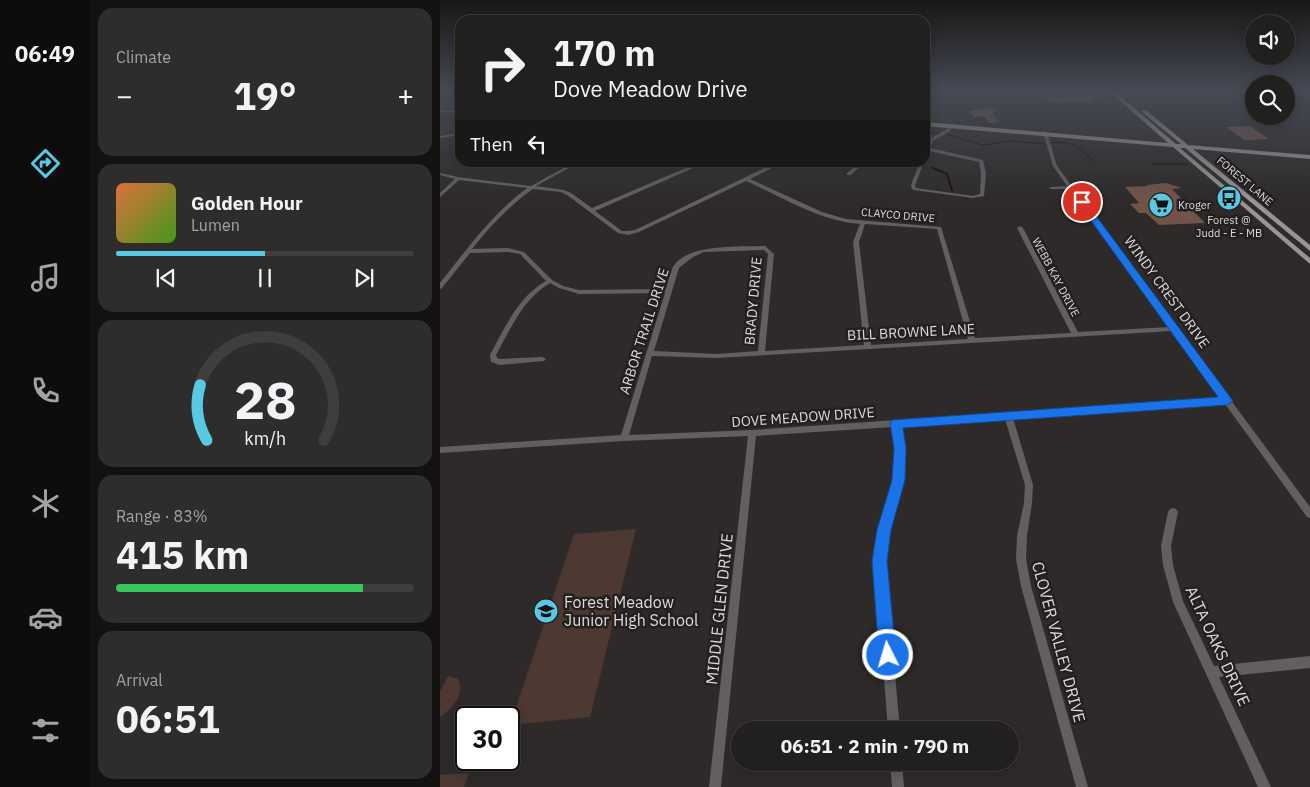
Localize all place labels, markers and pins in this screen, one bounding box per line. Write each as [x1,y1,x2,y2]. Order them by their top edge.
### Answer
pin [1061,181,1103,223]
bus stop icon: Forest @ Judd - E - MB [1216,185,1242,211]
supermarket icon: Kroger [1148,192,1174,218]
place label: Kroger [1178,198,1211,212]
place label: Forest @ Judd - E - MB [1196,213,1262,240]
place label: Forest Meadow Junior High School [564,592,698,630]
school or university icon: Forest Meadow Junior High School [533,598,559,624]

